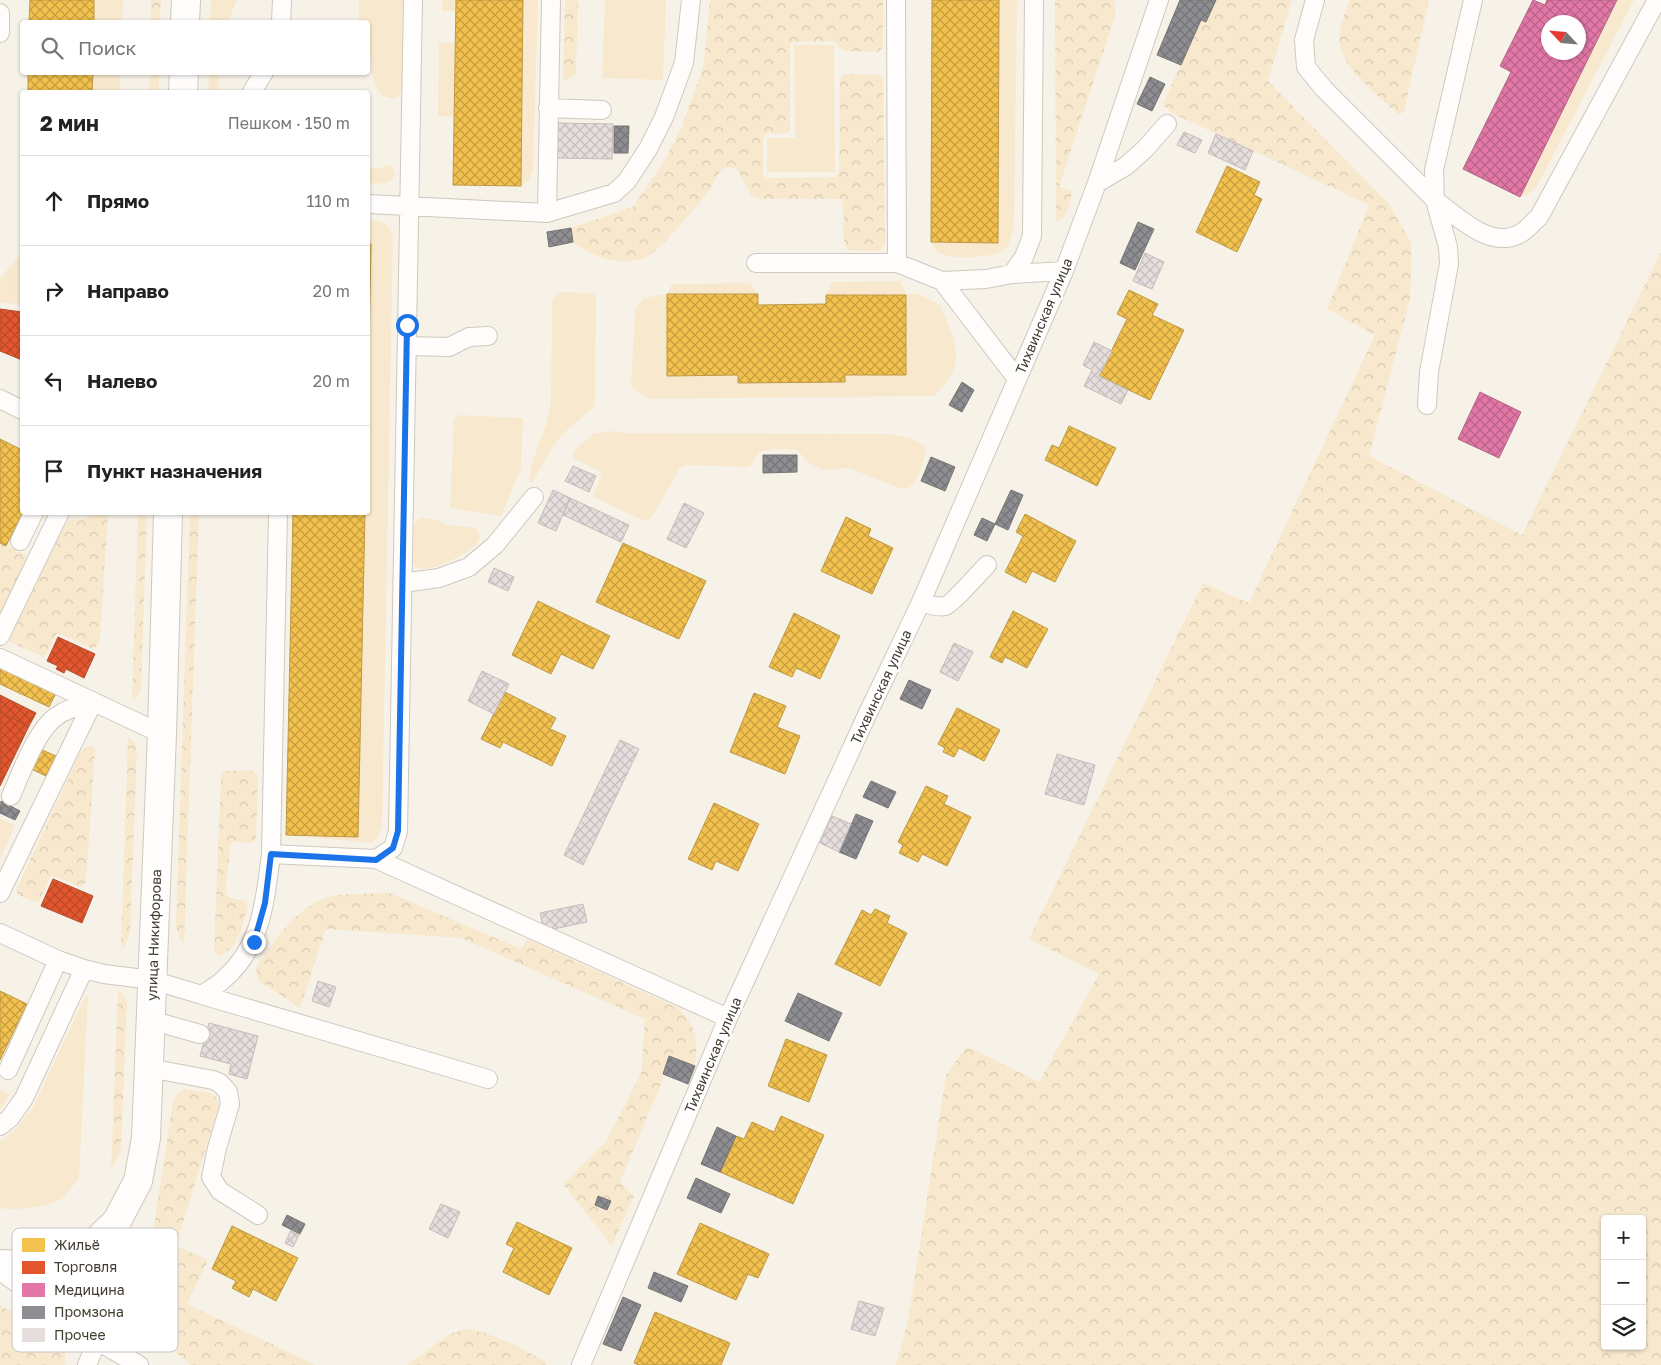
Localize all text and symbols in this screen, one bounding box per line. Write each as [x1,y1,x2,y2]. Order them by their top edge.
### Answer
north arrow [1541,15,1586,60]
search box [20,20,370,75]
icon: search [38,34,66,62]
text: Поиск [78,36,137,59]
text: 2 мин [40,110,99,136]
text: Пешком · 150 m [228,113,350,133]
icon: ahead [40,187,68,215]
text: Прямо [87,189,149,212]
text: 110 m [306,191,350,211]
street label: Тихвинская улица [1011,255,1076,376]
icon: right [40,277,68,305]
text: Направо [87,279,169,302]
text: 20 m [313,281,350,301]
route start [396,314,419,337]
icon: left [40,367,68,395]
text: Налево [87,369,157,392]
text: 20 m [313,371,350,391]
icon: arrive [40,457,68,485]
text: Пункт назначения [87,459,262,482]
street label: Тихвинская улица [847,627,915,747]
street label: улица Никифорова [143,869,164,1001]
route end [243,931,266,954]
street label: Тихвинская улица [680,994,745,1115]
map controls [1601,1215,1646,1350]
button: + [1601,1215,1646,1260]
legend [12,1228,178,1352]
text: Жильё [54,1236,100,1253]
text: Торговля [54,1258,117,1275]
button: − [1601,1260,1646,1305]
text: Медицина [54,1281,125,1298]
text: Промзона [54,1303,124,1320]
button: layers [1601,1305,1646,1350]
text: Прочее [54,1326,106,1343]

